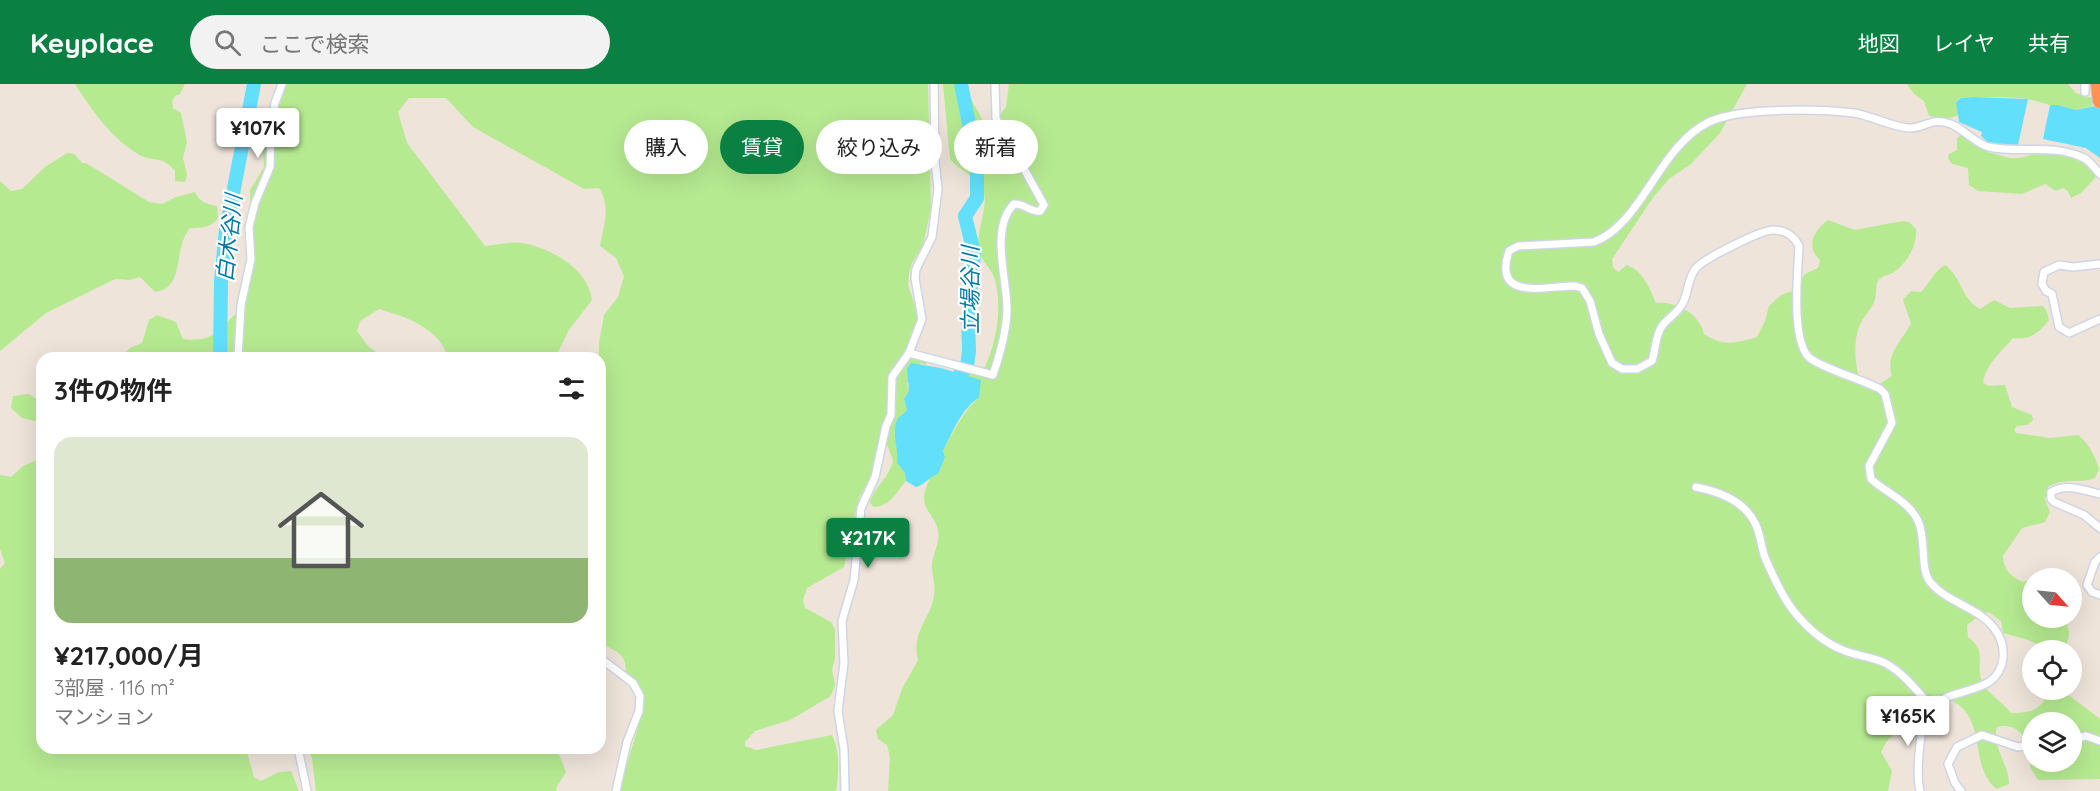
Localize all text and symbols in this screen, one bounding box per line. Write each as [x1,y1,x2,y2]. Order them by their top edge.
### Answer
search box [190,15,610,69]
text: Keyplace [30,25,154,60]
icon: search [211,26,244,59]
text: ここで検索 [259,30,369,58]
text: 地図 [1858,30,1900,56]
text: レイヤ [1933,30,1995,56]
text: 共有 [2028,30,2070,56]
pin: ¥107K [216,108,300,159]
text: ¥107K [230,115,286,140]
chip: 購入 [624,120,708,174]
chip: 賃貸 [720,120,804,174]
chip: 絞り込み [816,120,942,174]
chip: 新着 [954,120,1038,174]
water label: 白木谷川 [210,191,248,283]
water label: 立場谷川 [956,244,984,334]
icon: filters [555,372,588,405]
text: 3件の物件 [54,374,172,407]
icon: home [267,476,375,584]
pin: ¥217K [826,518,910,569]
text: ¥217K [840,525,896,550]
north arrow [2022,568,2082,628]
map controls [2022,568,2082,772]
text: ¥217,000/月 [54,639,204,672]
button: locate [2022,640,2082,700]
text: 3部屋 · 116 m² [54,675,175,700]
pin: ¥165K [1866,696,1950,747]
text: ¥165K [1880,703,1936,728]
text: マンション [54,704,154,729]
button: layers [2022,712,2082,772]

